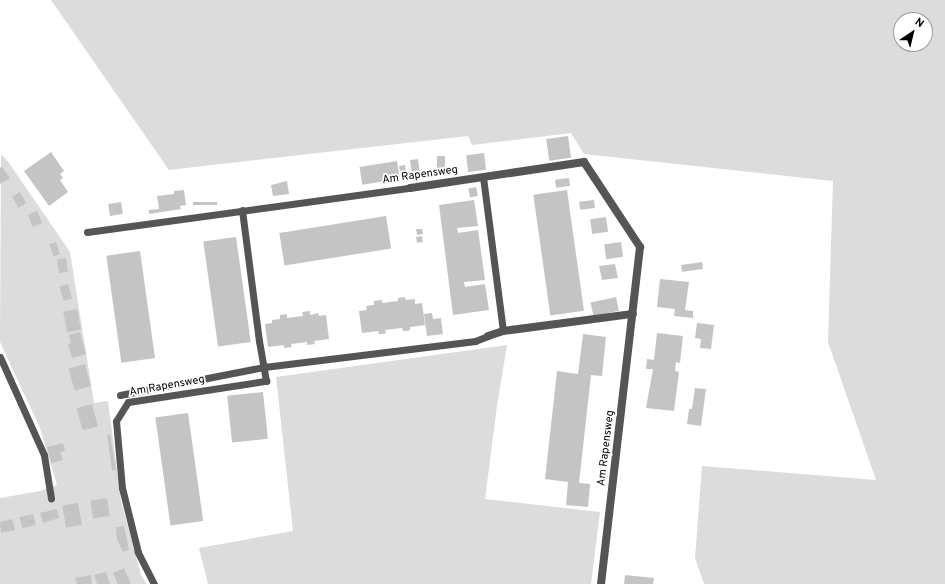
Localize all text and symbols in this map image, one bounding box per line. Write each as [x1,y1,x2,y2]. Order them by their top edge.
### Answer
north arrow [893,12,933,52]
text: N [912,15,927,31]
street label: Am Rapensweg [381,163,459,187]
street label: Am Rapensweg [128,373,206,399]
street label: Am Rapensweg [595,409,617,487]

